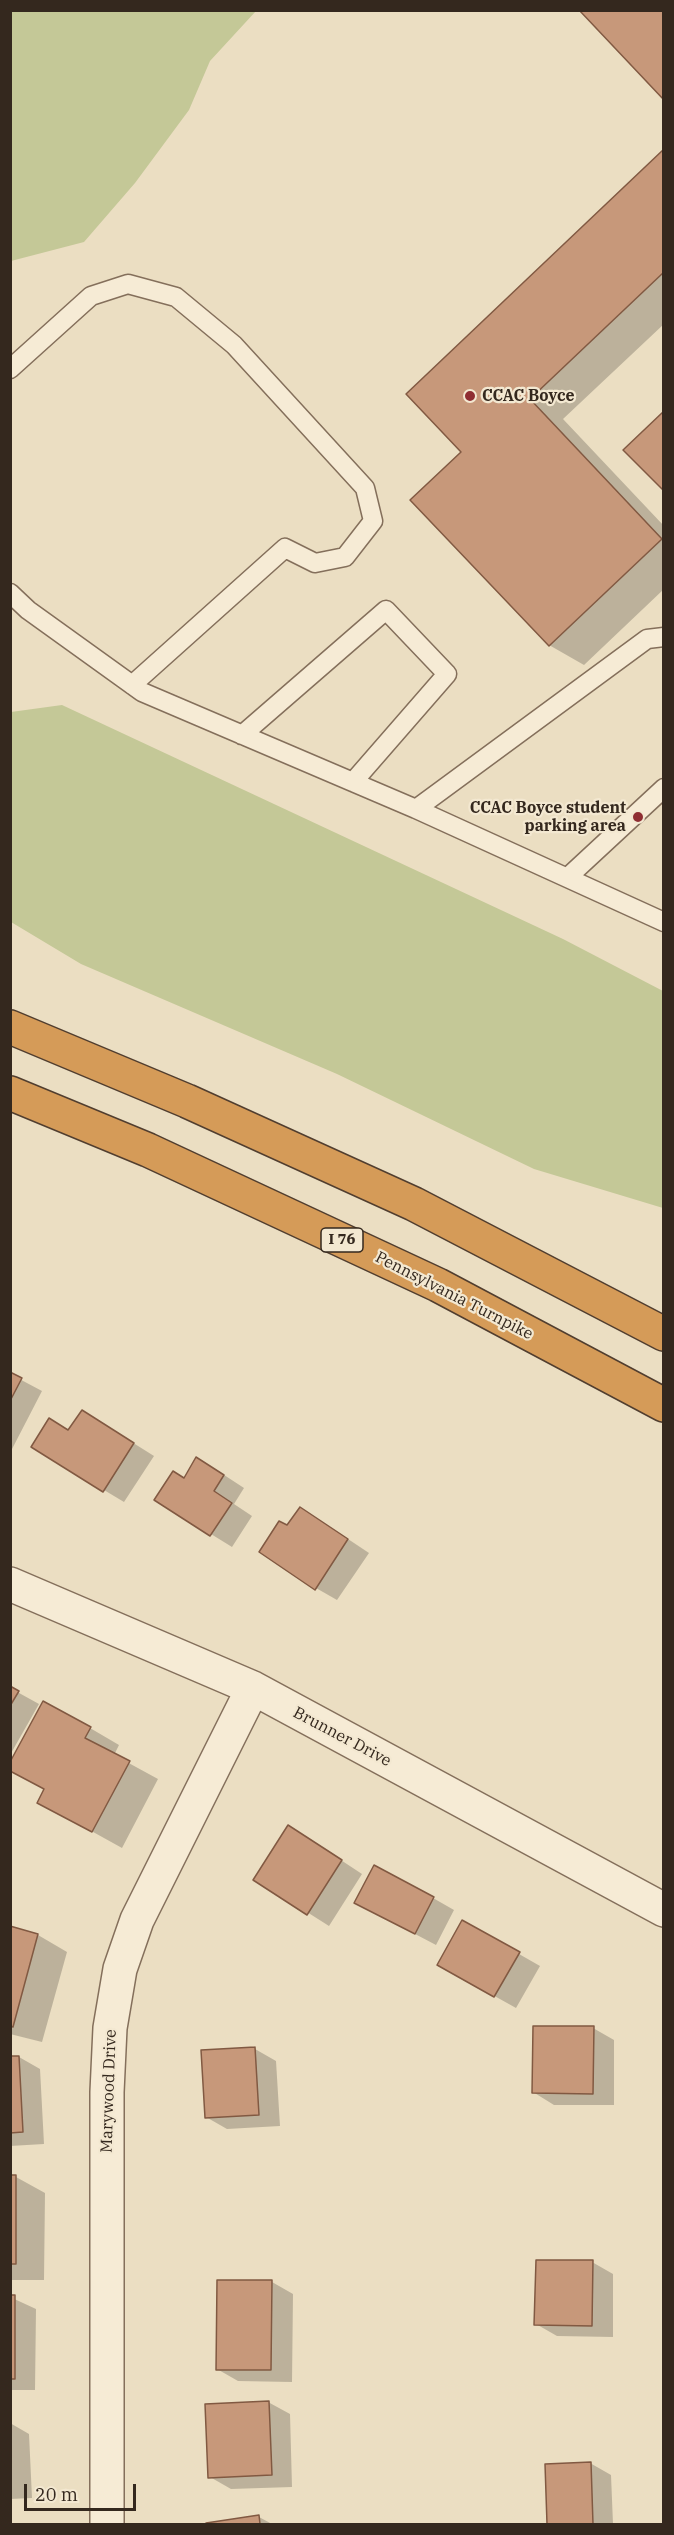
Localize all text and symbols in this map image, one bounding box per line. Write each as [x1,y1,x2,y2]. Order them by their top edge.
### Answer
place label: CCAC Boyce [482,386,574,406]
marker: CCAC Boyce [463,389,477,403]
place label: CCAC Boyce student parking area [470,798,626,836]
marker: CCAC Boyce student parking area [631,810,645,824]
road number: I 76 [321,1228,363,1252]
street label: Pennsylvania Turnpike [372,1248,536,1344]
street label: Brunner Drive [290,1703,394,1771]
street label: Marywood Drive [97,2029,121,2153]
scale bar [27,2472,140,2510]
text: 20 m [35,2483,78,2506]

